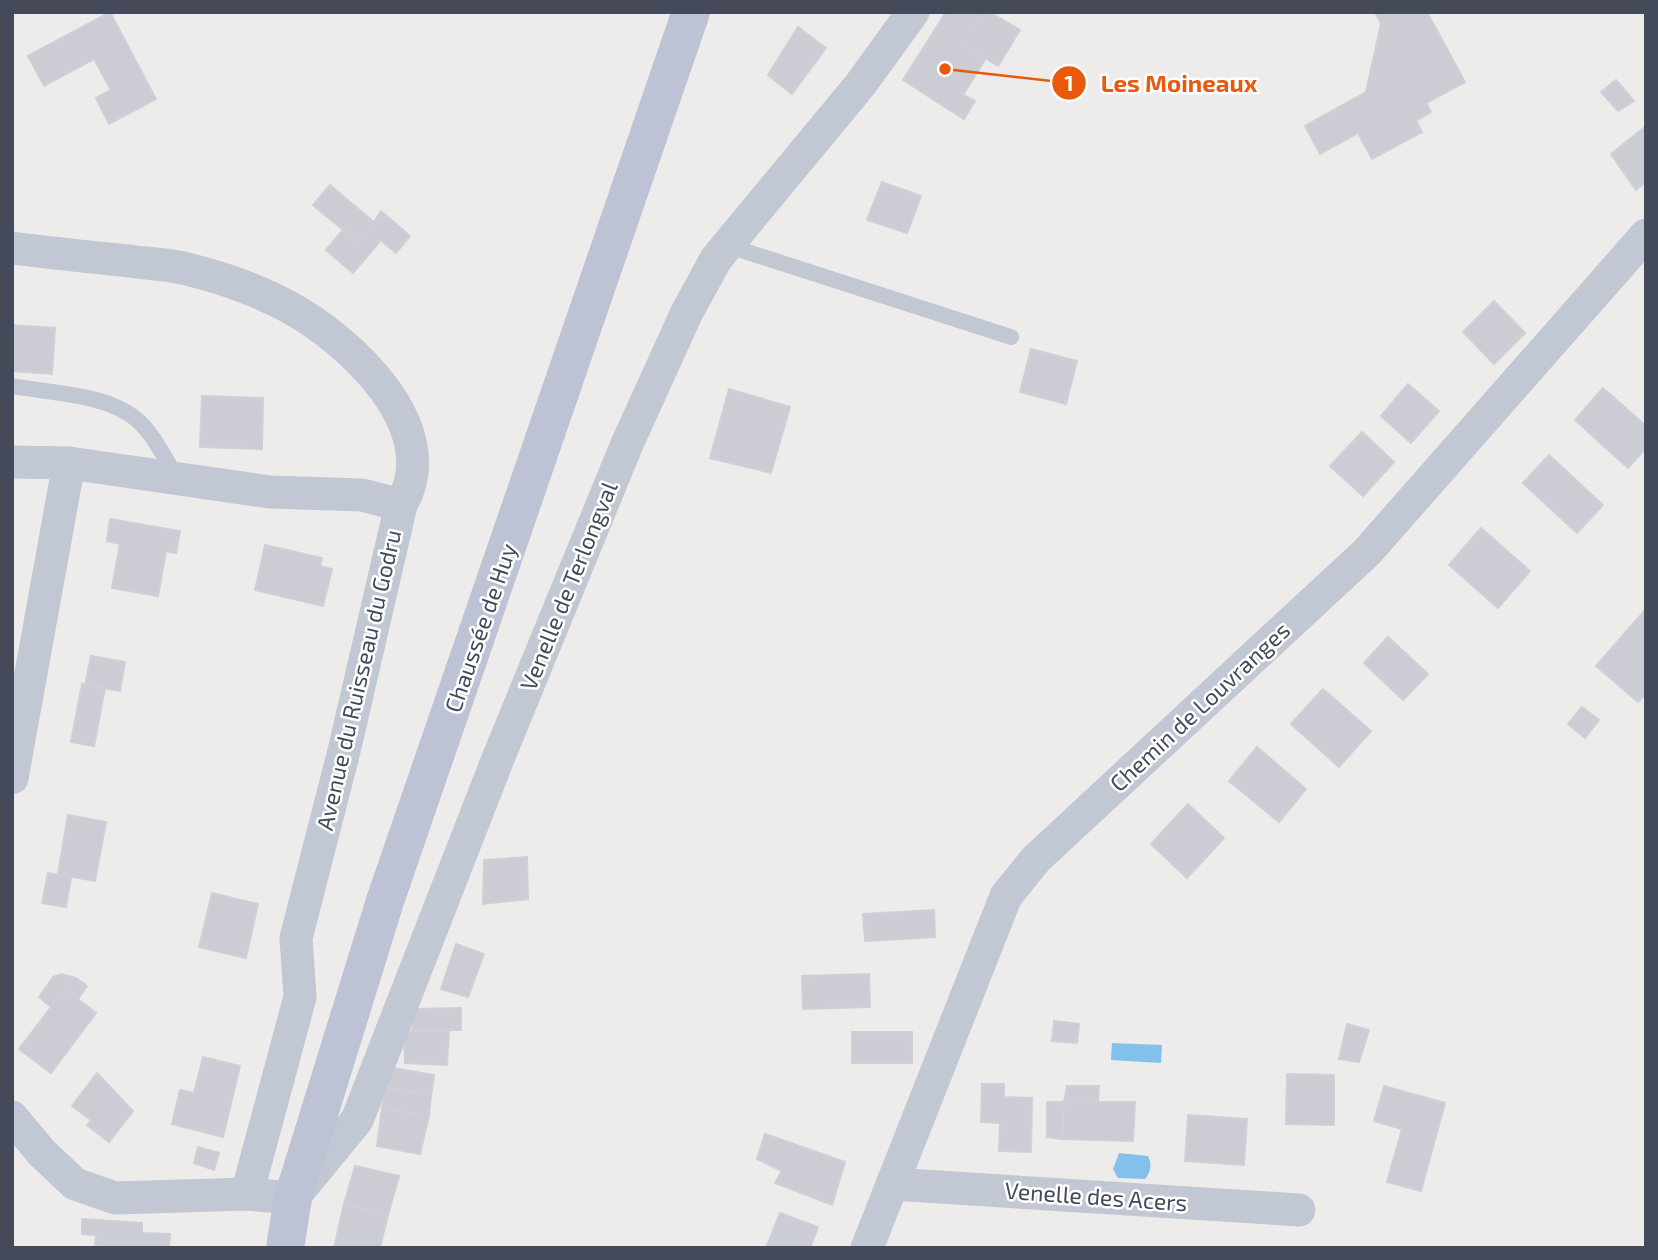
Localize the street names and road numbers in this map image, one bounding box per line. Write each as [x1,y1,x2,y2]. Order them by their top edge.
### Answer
street label: Venelle de Terlongval [513,477,623,694]
street label: Avenue du Ruisseau du Godru [310,527,406,833]
street label: Chaussée de Huy [438,540,522,716]
street label: Chemin de Louvranges [1103,616,1295,797]
street label: Venelle des Acers [1004,1176,1188,1216]

